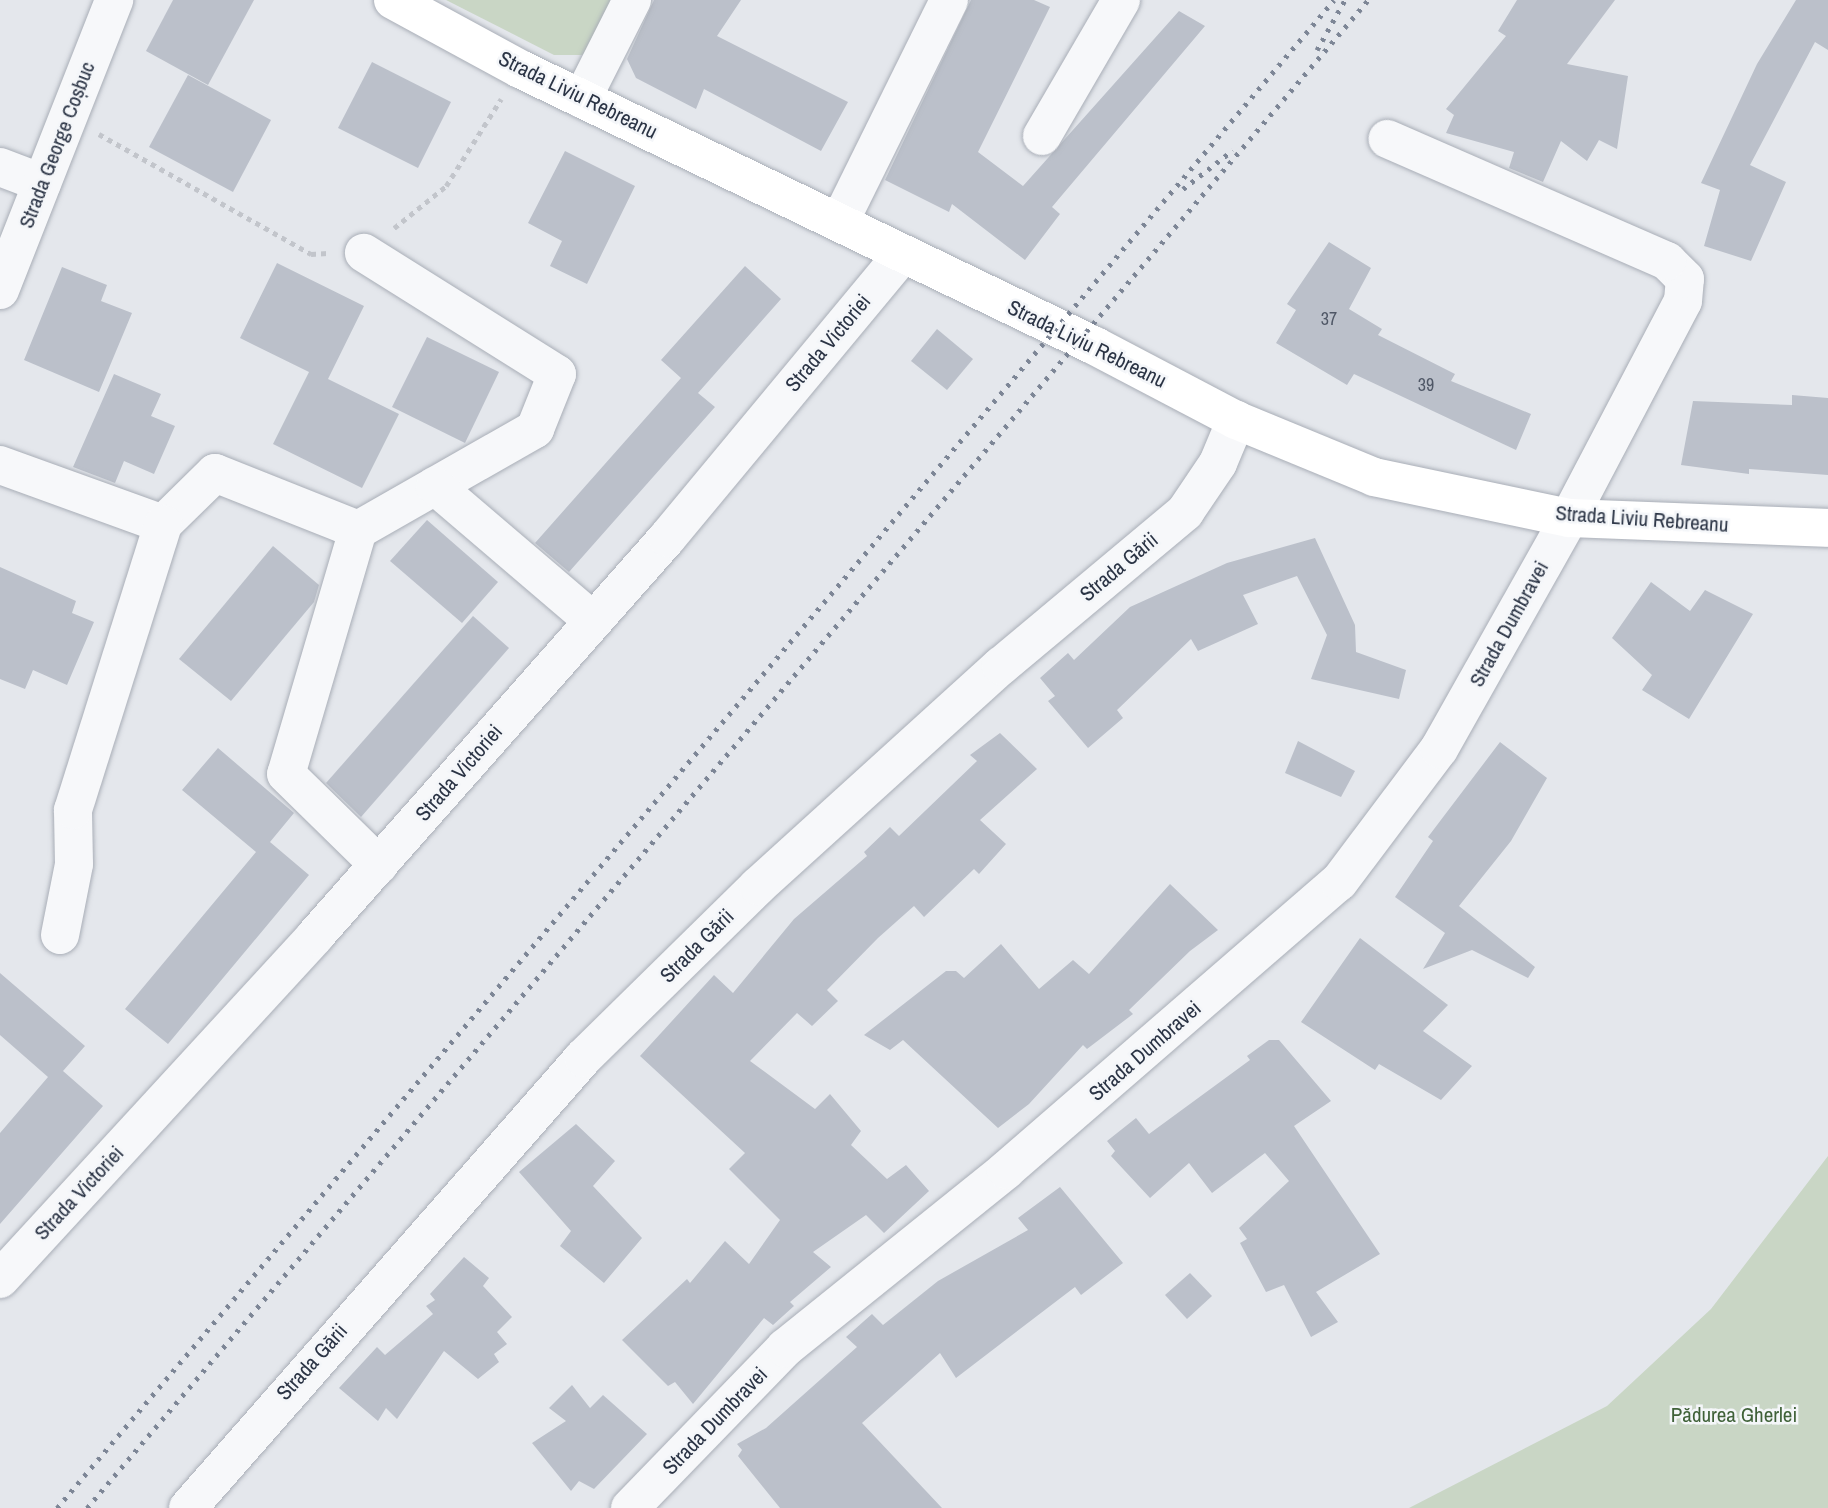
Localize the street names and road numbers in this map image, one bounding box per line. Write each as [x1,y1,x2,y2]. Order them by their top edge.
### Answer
street label: Strada Liviu Rebreanu [495,46,661,144]
street label: Strada George Coșbuc [14,58,100,232]
street label: Strada Victoriei [780,289,876,397]
street label: Strada Liviu Rebreanu [1004,295,1170,393]
street label: Strada Liviu Rebreanu [1555,500,1729,538]
street label: Strada Gării [1075,527,1163,607]
street label: Strada Dumbravei [1464,557,1554,691]
street label: Strada Victoriei [410,720,508,826]
street label: Strada Gării [655,904,739,988]
street label: Strada Dumbravei [1084,996,1206,1106]
street label: Strada Victoriei [29,1141,129,1245]
street label: Strada Gării [271,1319,353,1405]
street label: Strada Dumbravei [657,1362,773,1480]

